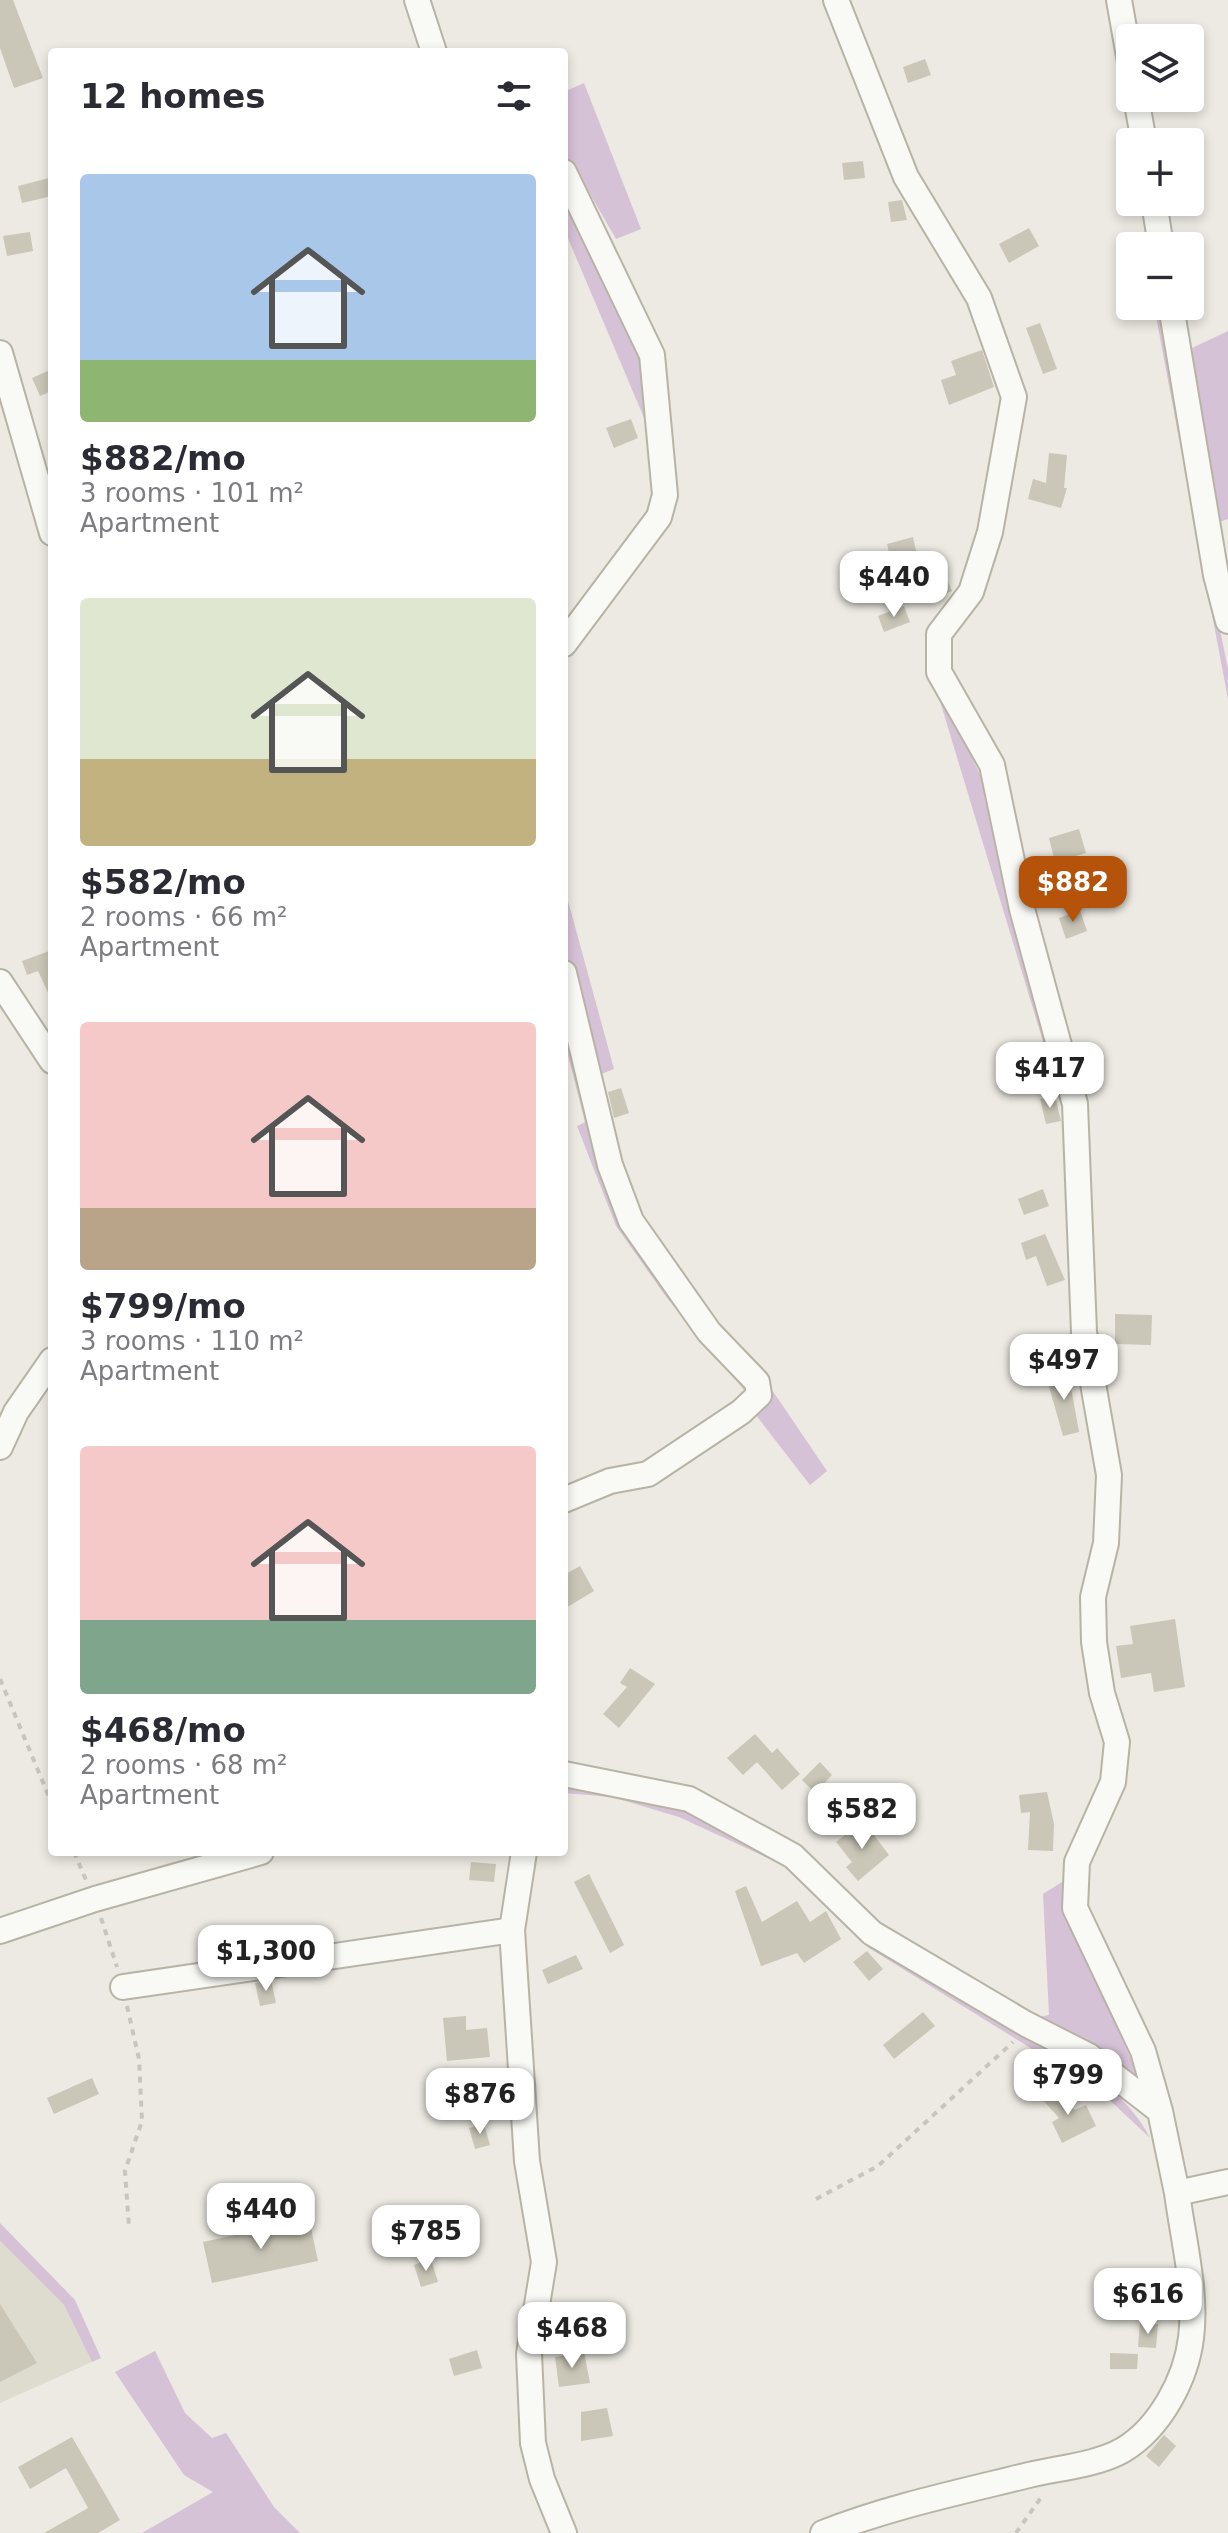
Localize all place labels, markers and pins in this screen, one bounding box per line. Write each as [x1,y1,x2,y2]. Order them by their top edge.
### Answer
pin: $440 [847,551,941,619]
pin: $882 [1026,856,1120,924]
pin: $417 [1003,1042,1097,1110]
pin: $497 [1017,1334,1111,1402]
pin: $582 [815,1783,909,1851]
pin: $1,300 [201,1925,331,1993]
pin: $799 [1021,2049,1115,2117]
pin: $876 [433,2068,527,2136]
pin: $440 [214,2183,308,2251]
pin: $785 [379,2205,473,2273]
pin: $616 [1101,2268,1195,2336]
pin: $468 [525,2302,619,2370]

